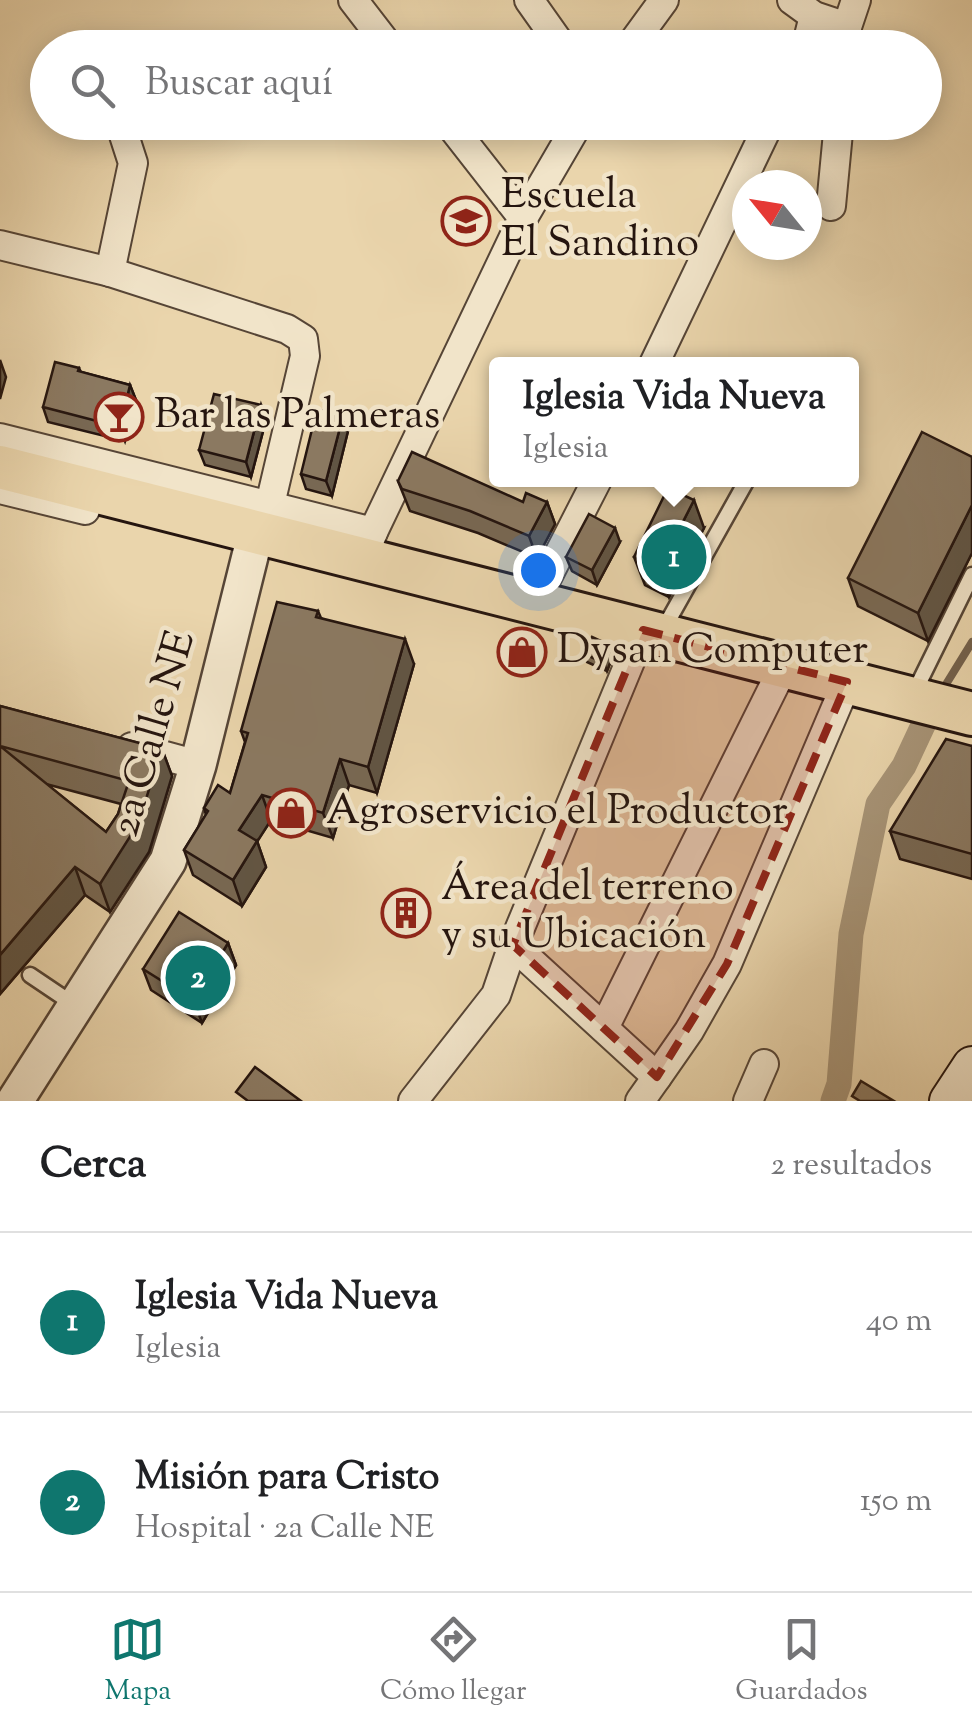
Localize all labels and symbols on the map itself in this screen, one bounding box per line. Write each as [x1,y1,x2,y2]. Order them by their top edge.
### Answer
place label: Escuela El Sandino [501,167,699,275]
north arrow [732,170,822,260]
school or university icon: Escuela El Sandino [440,195,492,247]
place label: Bar las Palmeras [154,387,440,447]
bar icon: Bar las Palmeras [93,391,145,443]
pin: 1 [642,520,706,594]
your location [513,545,564,596]
place label: Dysan Computer [557,622,868,682]
street label: 2a Calle NE [97,624,213,844]
shop icon: Dysan Computer [496,626,548,678]
place label: Agroservicio el Productor [326,783,788,843]
shop icon: Agroservicio el Productor [265,787,317,839]
place label: Área del terreno y su Ubicación [441,859,734,967]
building icon: Área del terreno y su Ubicación [380,887,432,939]
pin: 2 [166,940,230,1016]

